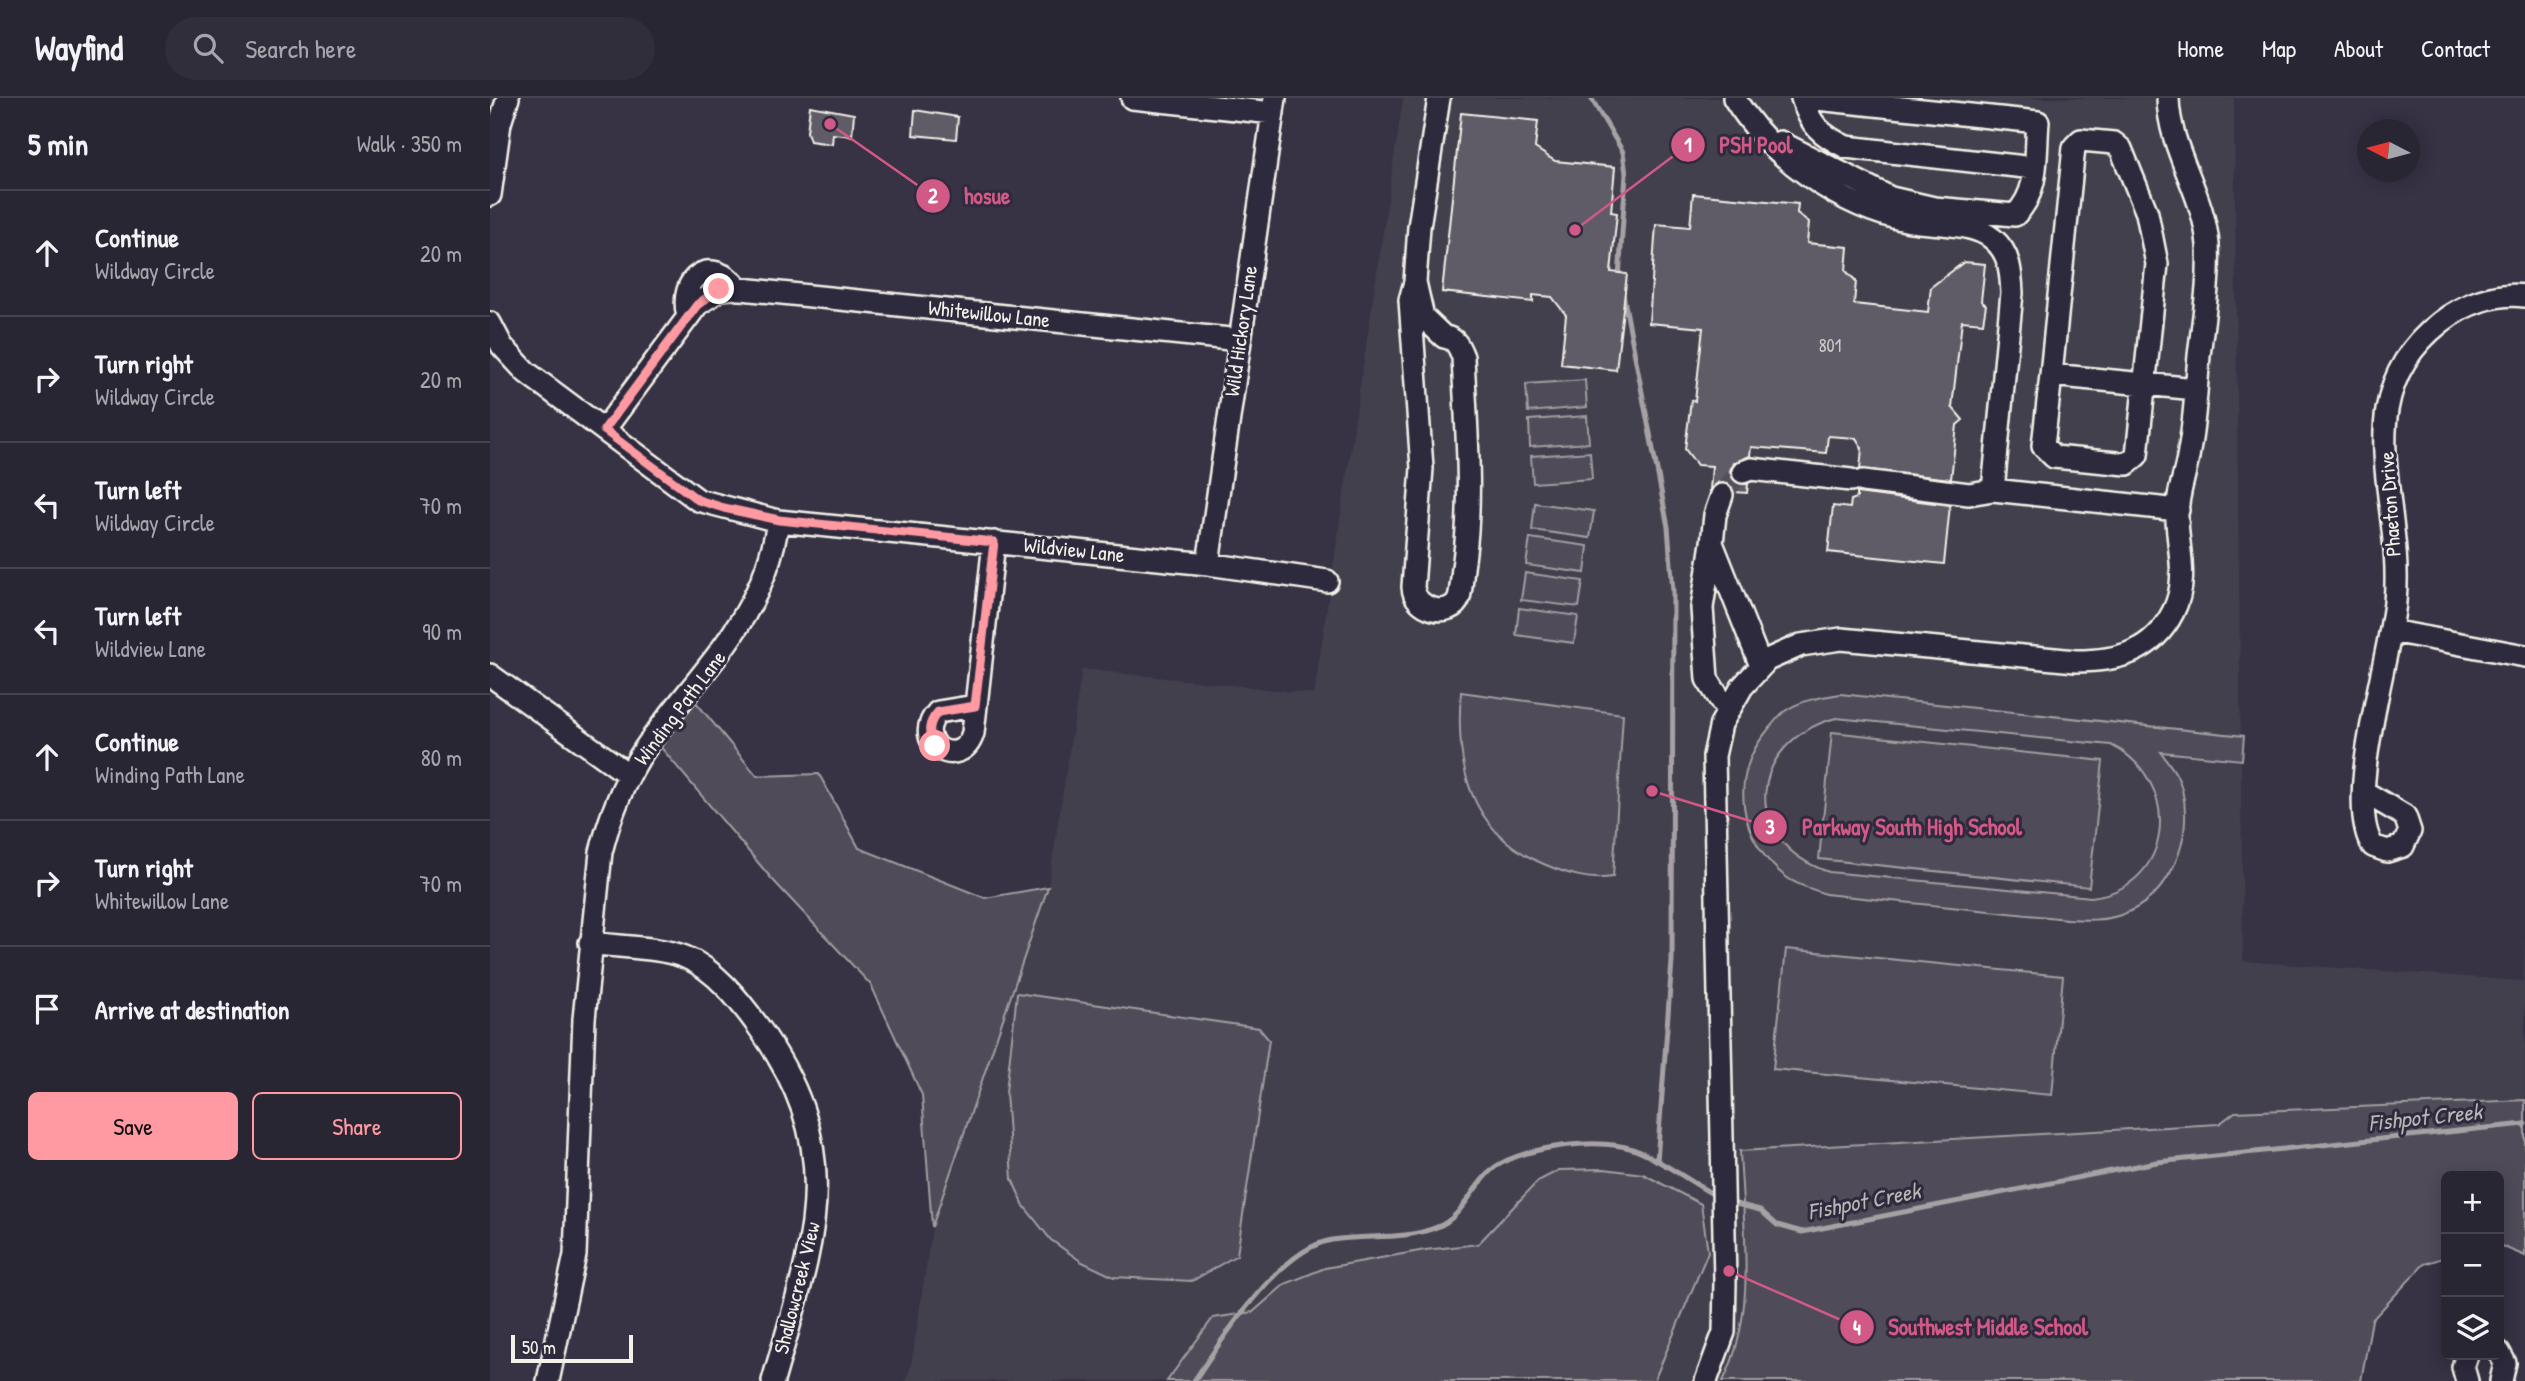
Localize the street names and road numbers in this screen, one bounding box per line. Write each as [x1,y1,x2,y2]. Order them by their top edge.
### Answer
street label: Wild Hickory Lane [1217,264,1264,398]
street label: Whitewillow Lane [927,293,1051,334]
street label: Phaeton Drive [2371,451,2408,557]
street label: Wildview Lane [1022,530,1126,569]
street label: Winding Path Lane [627,644,732,771]
street label: Shallowcreek View [766,1219,827,1357]

